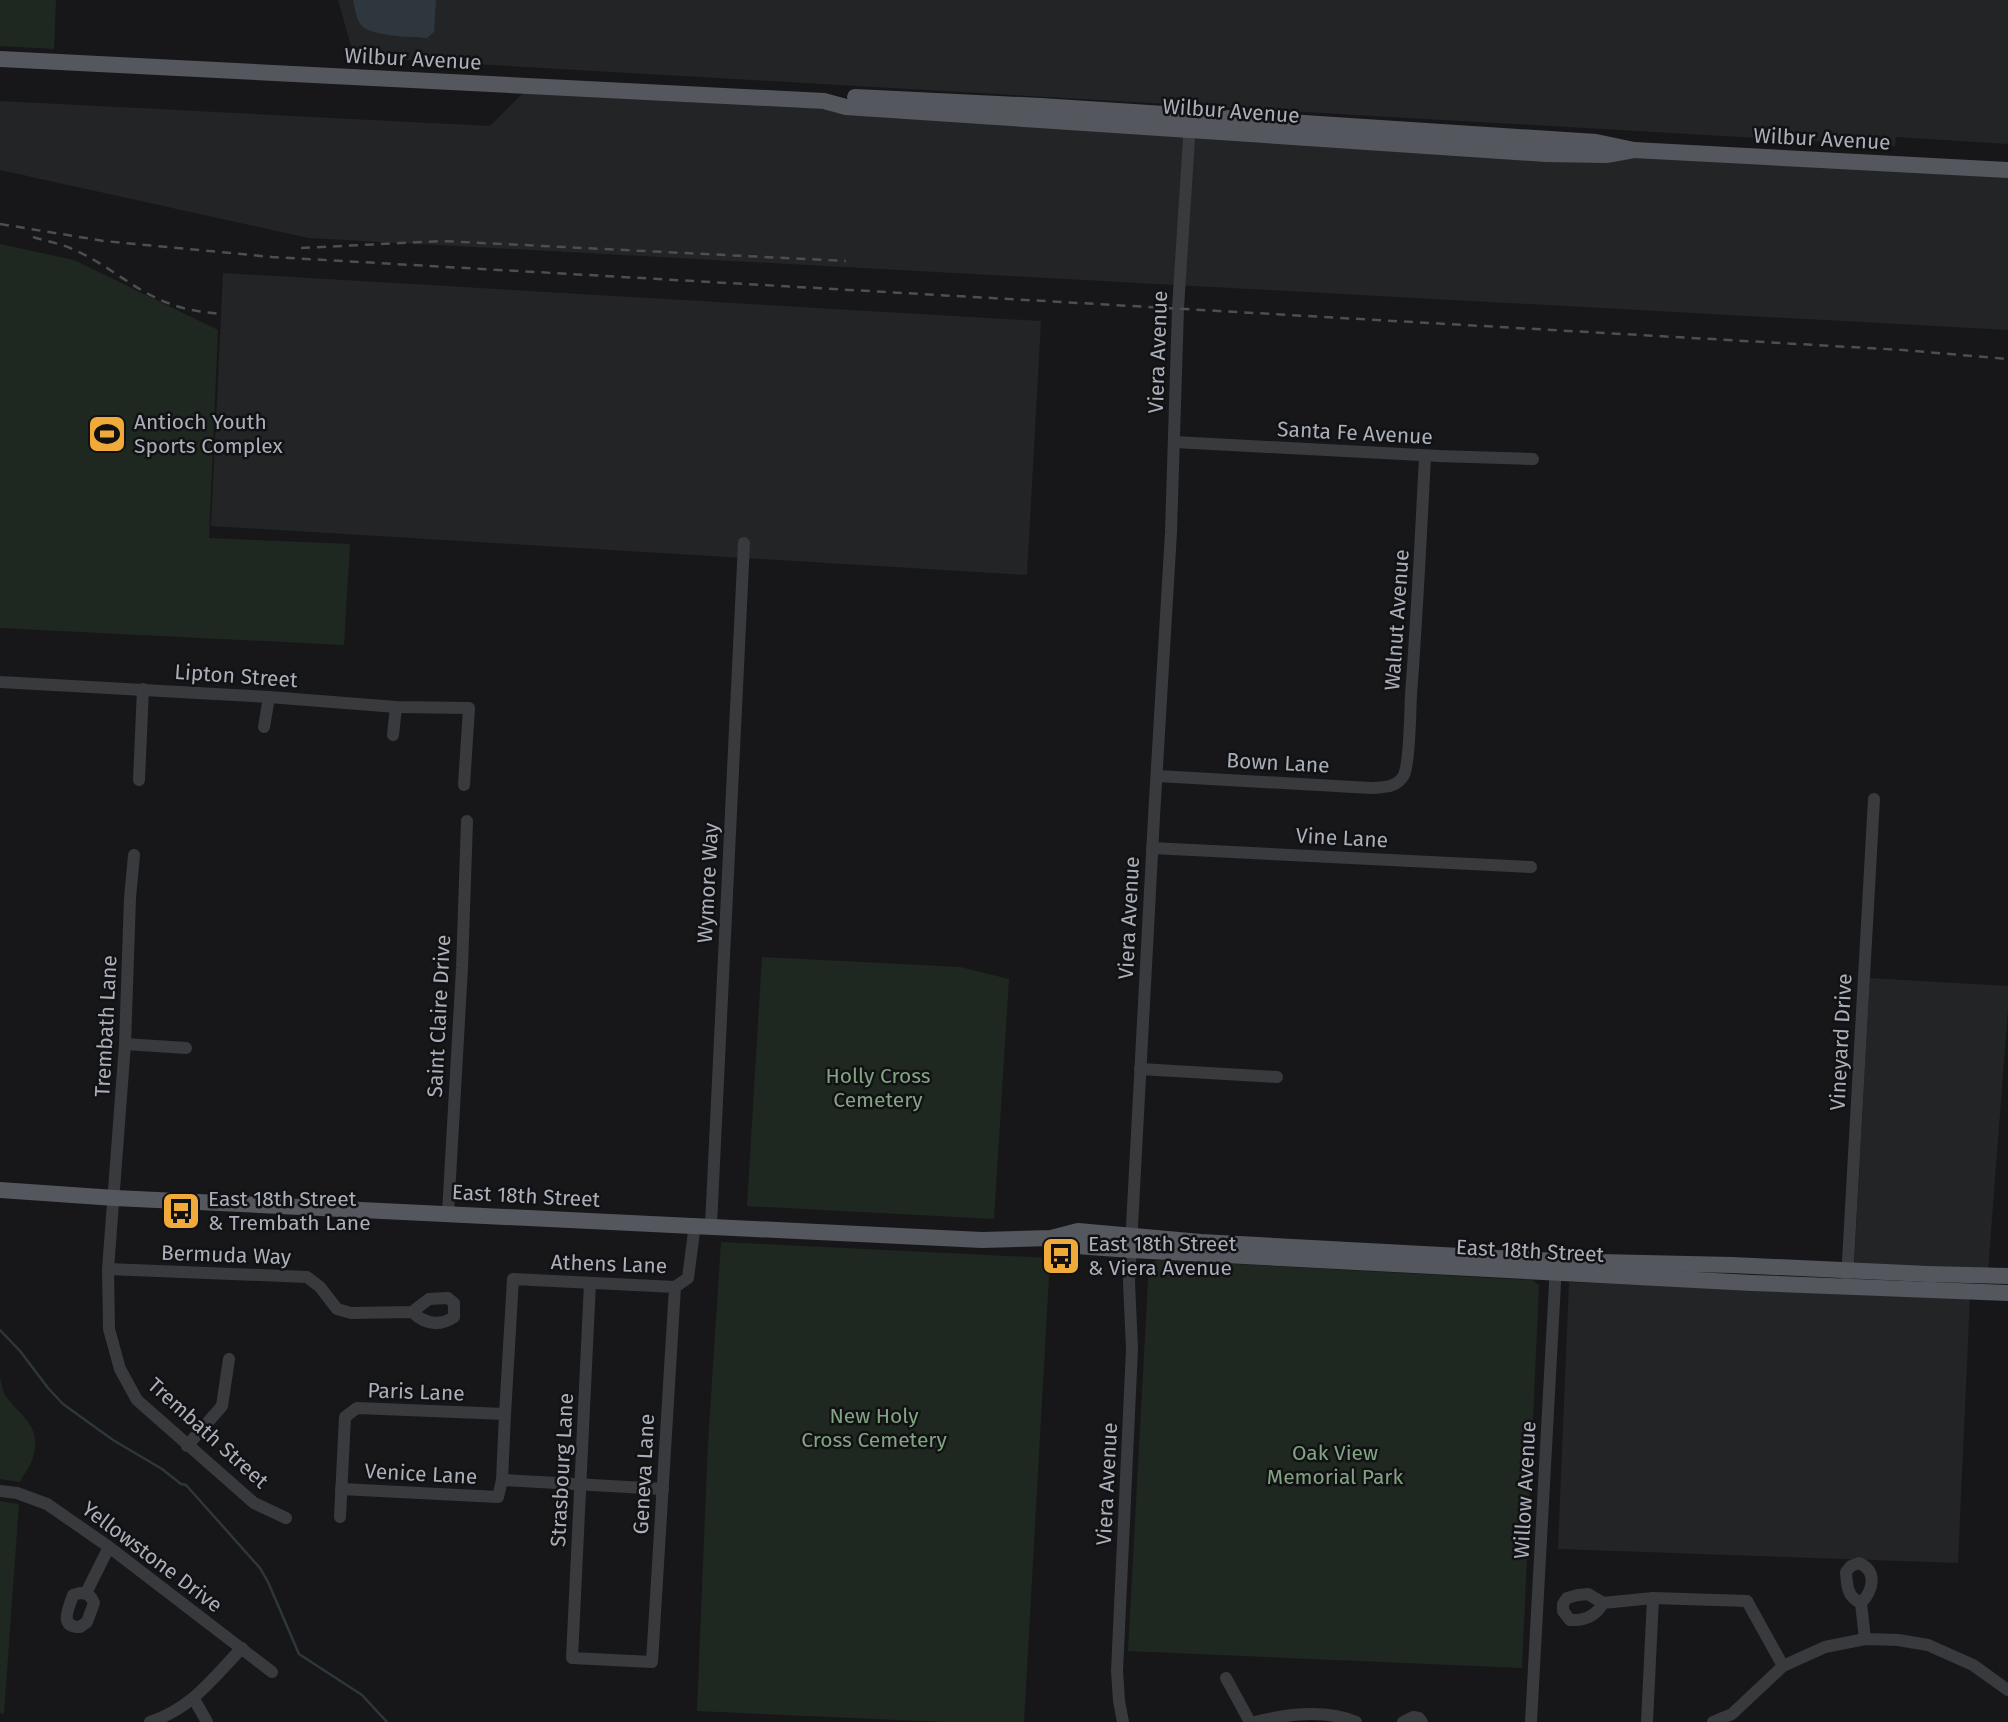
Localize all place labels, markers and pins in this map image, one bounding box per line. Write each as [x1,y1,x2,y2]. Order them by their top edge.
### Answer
place label: Antioch Youth Sports Complex [134,409,284,459]
sports icon: Antioch Youth Sports Complex [86,413,128,455]
place label: East 18th Street & Trembath Lane [208,1186,371,1236]
bus stop icon: East 18th Street & Trembath Lane [160,1190,202,1232]
place label: East 18th Street & Viera Avenue [1088,1231,1237,1281]
bus stop icon: East 18th Street & Viera Avenue [1040,1235,1082,1277]

